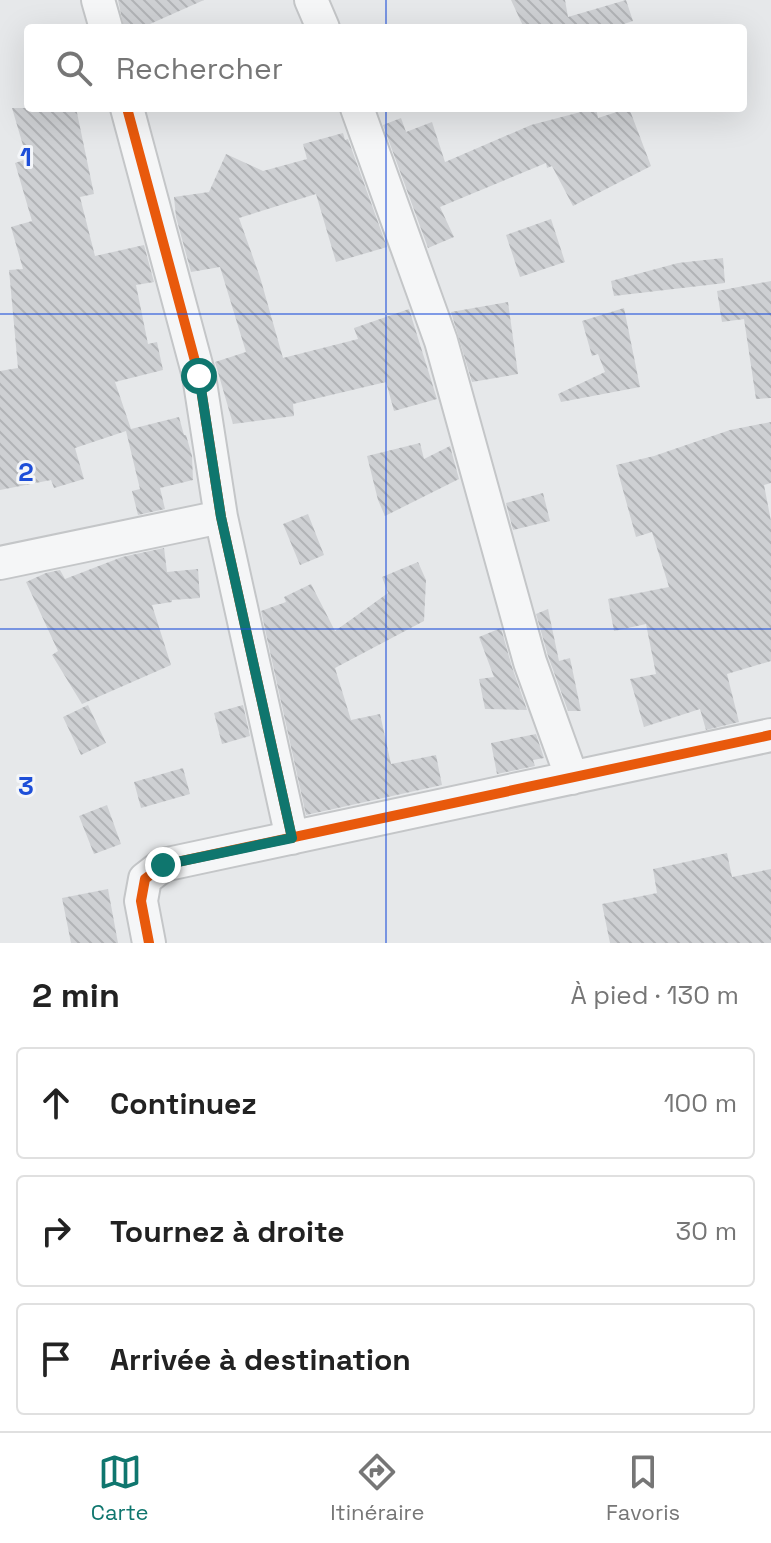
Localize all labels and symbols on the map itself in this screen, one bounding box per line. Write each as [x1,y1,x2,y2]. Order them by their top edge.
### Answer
text: 1 [20,140,32,174]
route start [181,358,217,394]
text: 2 [18,455,34,489]
text: 3 [18,769,34,803]
route end [145,847,181,883]

